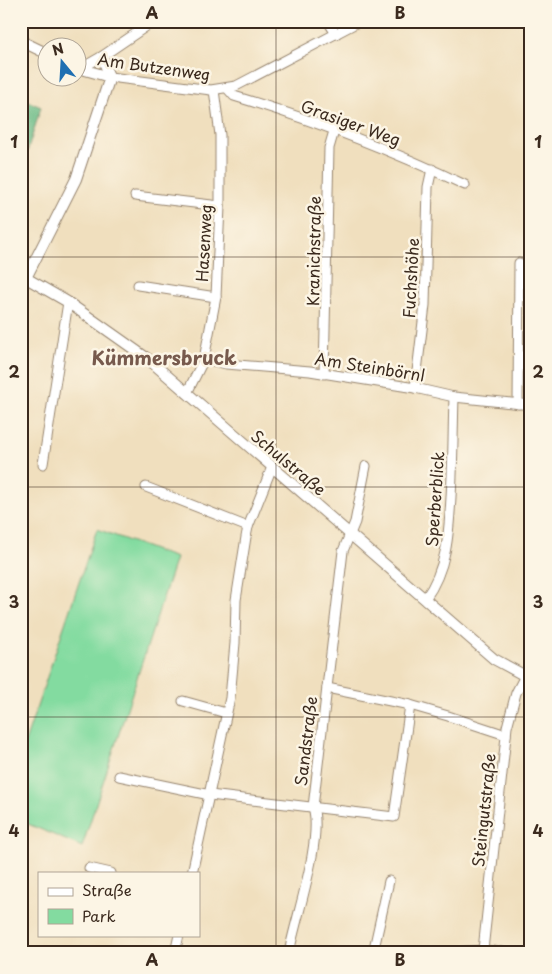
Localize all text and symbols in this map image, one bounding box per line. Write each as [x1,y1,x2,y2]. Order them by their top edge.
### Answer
text: A [146,0,159,24]
text: B [395,0,406,24]
text: N [49,37,66,61]
north arrow [38,38,88,88]
street label: Am Butzenweg [96,46,212,86]
street label: Grasiger Weg [298,93,404,151]
text: 1 [10,129,18,153]
text: 1 [534,129,542,153]
street label: Kranichstraße [300,196,326,306]
street label: Hasenweg [189,203,217,283]
street label: Fuchshöhe [396,237,424,319]
district label: Kümmersbruck [91,343,237,371]
street label: Am Steinbörnl [313,345,427,387]
text: 2 [8,359,20,383]
text: 2 [532,359,544,383]
street label: Schulstraße [246,423,332,501]
street label: Sperberblick [419,450,449,548]
text: 3 [9,589,19,613]
text: 3 [533,589,543,613]
street label: Sandstraße [288,695,322,787]
street label: Steingutstraße [465,752,501,868]
text: 4 [9,818,20,842]
text: 4 [533,818,544,842]
legend [38,872,200,936]
text: Straße [82,878,132,901]
text: Park [82,904,116,927]
text: A [146,947,159,971]
text: B [395,947,406,971]

